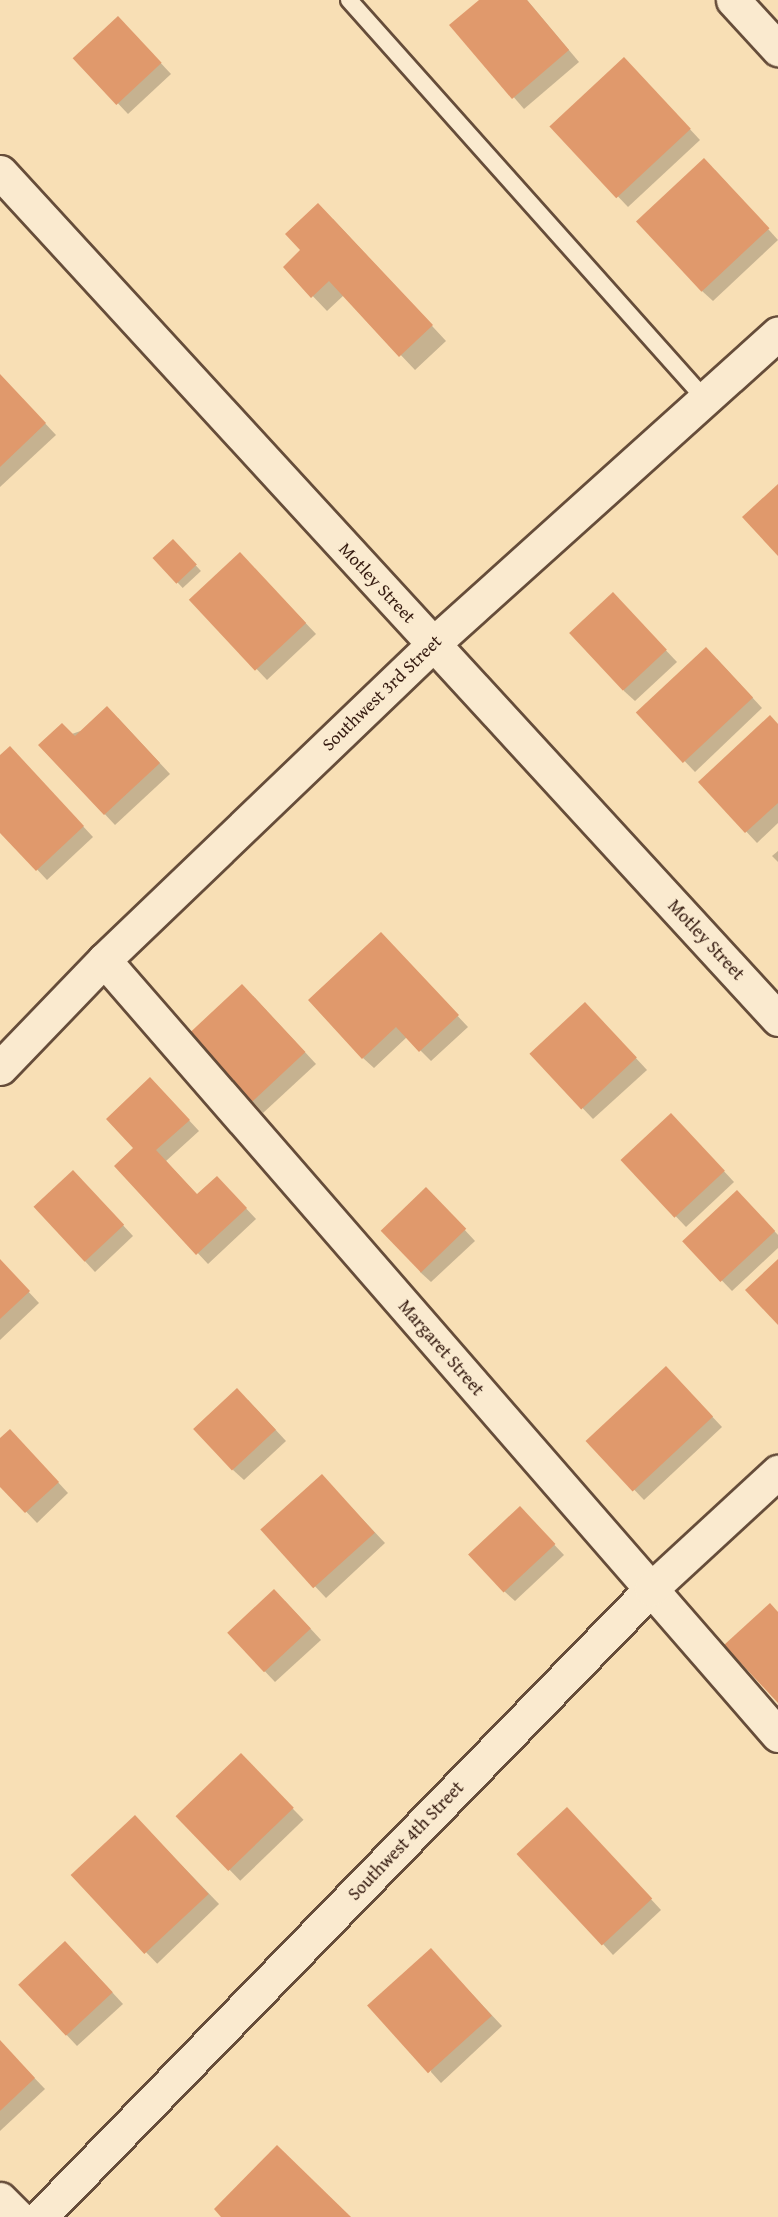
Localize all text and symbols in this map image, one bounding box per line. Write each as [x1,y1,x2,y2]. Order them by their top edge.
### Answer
street label: Motley Street [334,538,420,628]
street label: Southwest 3rd Street [318,631,446,755]
street label: Motley Street [663,895,749,985]
street label: Margaret Street [394,1296,488,1400]
street label: Southwest 4th Street [344,1777,468,1905]

